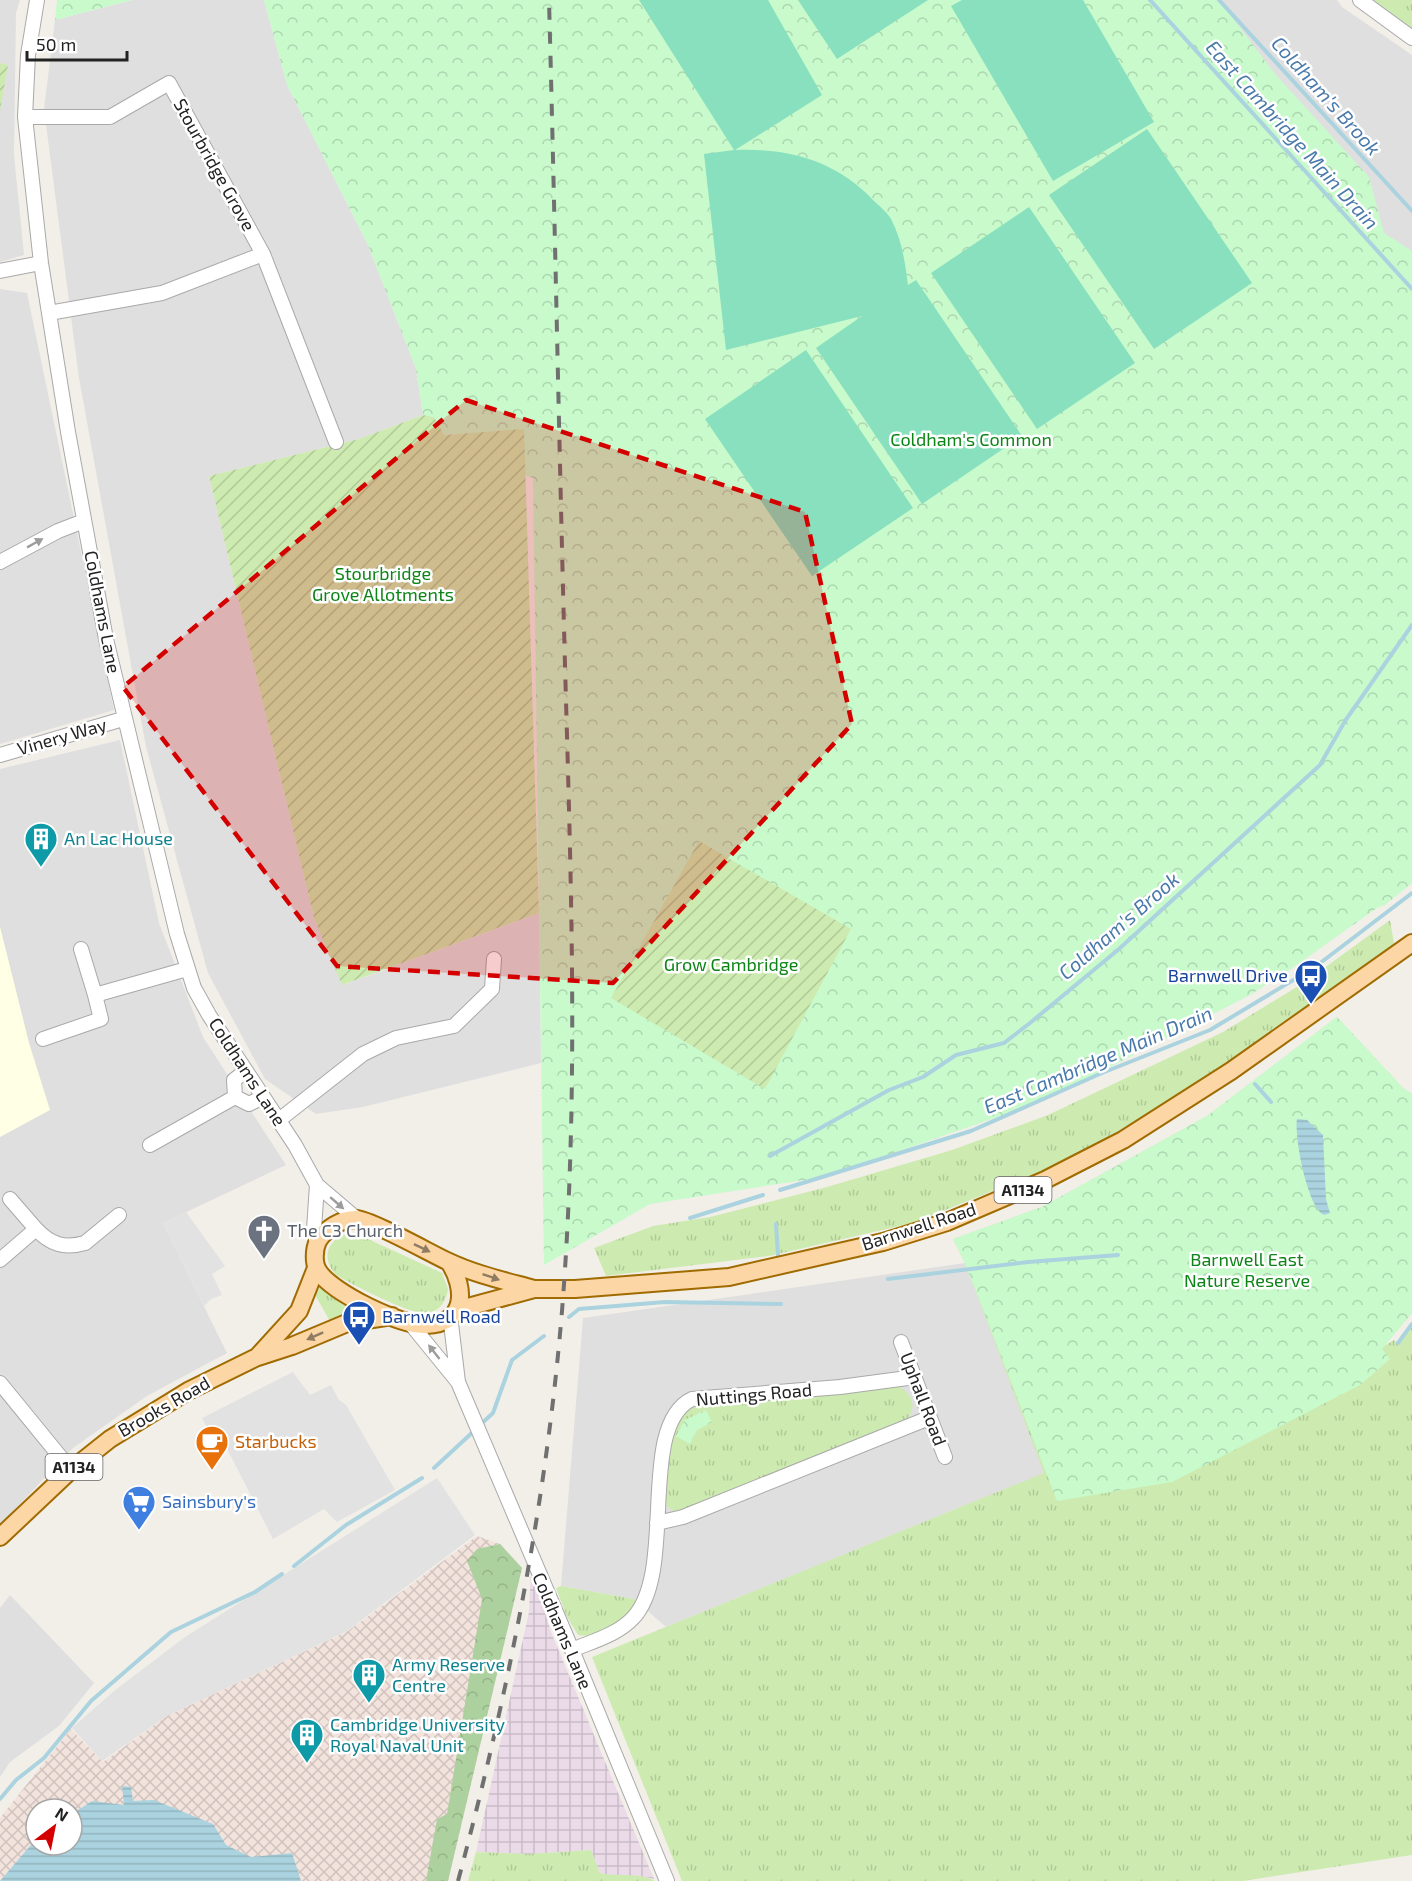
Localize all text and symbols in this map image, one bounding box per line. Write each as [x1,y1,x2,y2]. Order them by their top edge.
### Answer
scale bar [27,24,128,62]
water label: Coldham's Brook [1267,31,1386,160]
text: 50 m [36,33,76,55]
water label: East Cambridge Main Drain [1201,35,1384,234]
street label: Stourbridge Grove [169,94,260,235]
park label: Coldham's Common [890,428,1052,450]
one-way arrow [27,538,44,548]
street label: Coldhams Lane [80,549,126,675]
park label: Stourbridge Grove Allotments [312,562,454,605]
street label: Vinery Way [15,713,109,759]
building icon: An Lac House [23,821,59,868]
place label: An Lac House [64,827,173,849]
water label: Coldham's Brook [1053,866,1184,984]
park label: Grow Cambridge [664,953,798,975]
bus stop icon: Barnwell Drive [1293,958,1329,1005]
place label: Barnwell Drive [1168,964,1288,986]
water label: East Cambridge Main Drain [980,1000,1216,1118]
street label: Coldhams Lane [205,1013,291,1130]
road number: A1134 [994,1177,1052,1203]
one-way arrow [329,1196,344,1210]
street label: Barnwell Road [859,1197,979,1255]
church icon: The C3 Church [246,1213,282,1260]
place label: The C3 Church [287,1219,403,1241]
one-way arrow [414,1244,431,1253]
park label: Barnwell East Nature Reserve [1184,1248,1310,1291]
one-way arrow [482,1273,500,1282]
bus stop icon: Barnwell Road [341,1299,377,1346]
place label: Barnwell Road [382,1305,501,1327]
one-way arrow [306,1331,324,1341]
one-way arrow [428,1344,441,1360]
street label: Uphall Road [896,1349,952,1449]
street label: Brooks Road [114,1371,213,1441]
street label: Nuttings Road [695,1378,813,1410]
cafe icon: Starbucks [194,1424,230,1471]
place label: Starbucks [235,1430,317,1452]
road number: A1134 [46,1454,103,1480]
supermarket icon: Sainsbury's [121,1484,157,1531]
place label: Sainsbury's [162,1490,256,1512]
street label: Coldhams Lane [528,1569,597,1692]
place label: Army Reserve Centre [392,1653,505,1696]
building icon: Army Reserve Centre [351,1657,387,1704]
place label: Cambridge University Royal Naval Unit [330,1713,506,1756]
building icon: Cambridge University Royal Naval Unit [289,1717,325,1764]
north arrow [24,1797,84,1857]
text: N [52,1803,72,1825]

